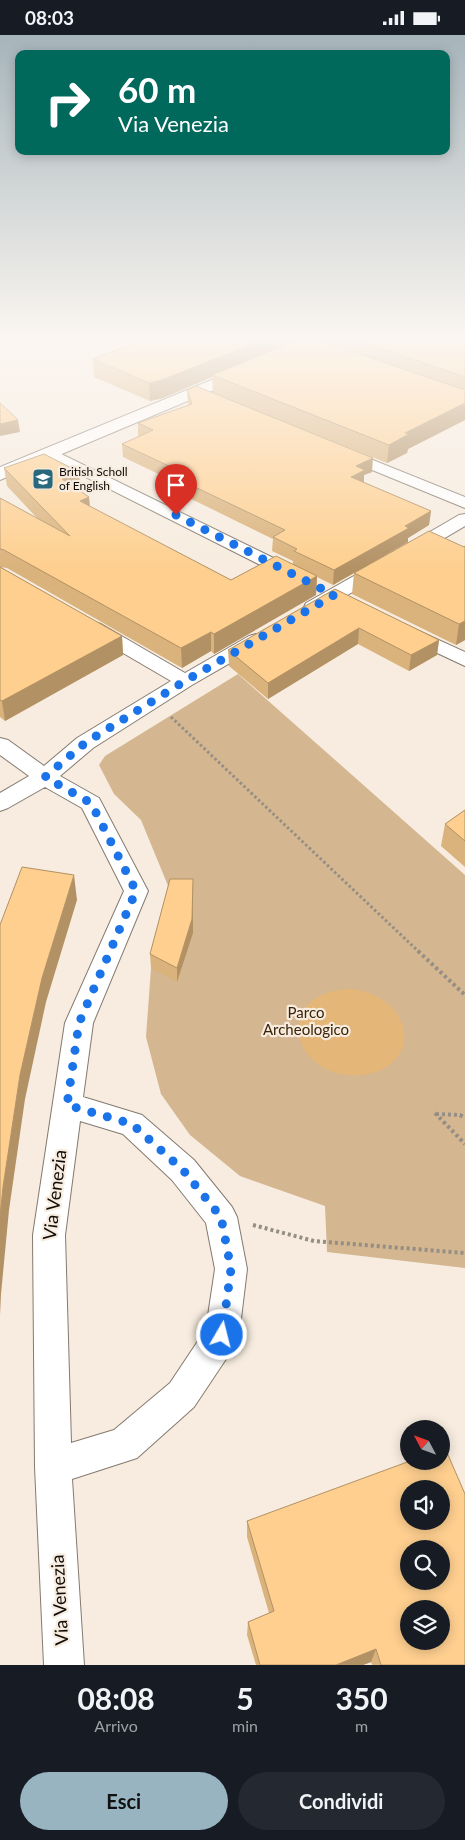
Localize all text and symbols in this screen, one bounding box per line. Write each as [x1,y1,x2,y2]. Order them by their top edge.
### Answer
text: 08:03 [25,6,74,29]
text: 60 m [118,68,196,110]
icon: right [35,70,100,135]
text: Via Venezia [118,110,229,137]
place label: British Scholl of English [59,464,128,493]
pin [155,464,197,515]
school or university icon: British Scholl of English [31,467,55,491]
icon: arrive [162,471,190,499]
park label: Parco Archeologico [263,1003,349,1038]
street label: Via Venezia [38,1149,70,1241]
position arrow [195,1308,247,1360]
north arrow [400,1420,450,1470]
map controls [400,1420,450,1650]
button: sound [400,1480,450,1530]
button: search [400,1540,450,1590]
street label: Via Venezia [46,1554,72,1646]
button: layers [400,1600,450,1650]
text: 08:08 [77,1680,155,1716]
text: 5 [236,1680,254,1716]
text: 350 [335,1680,388,1716]
text: Arrivo [94,1716,138,1735]
text: min [232,1716,258,1735]
text: m [355,1716,368,1735]
button: Esci [20,1772,228,1830]
button: Condividi [238,1772,445,1830]

